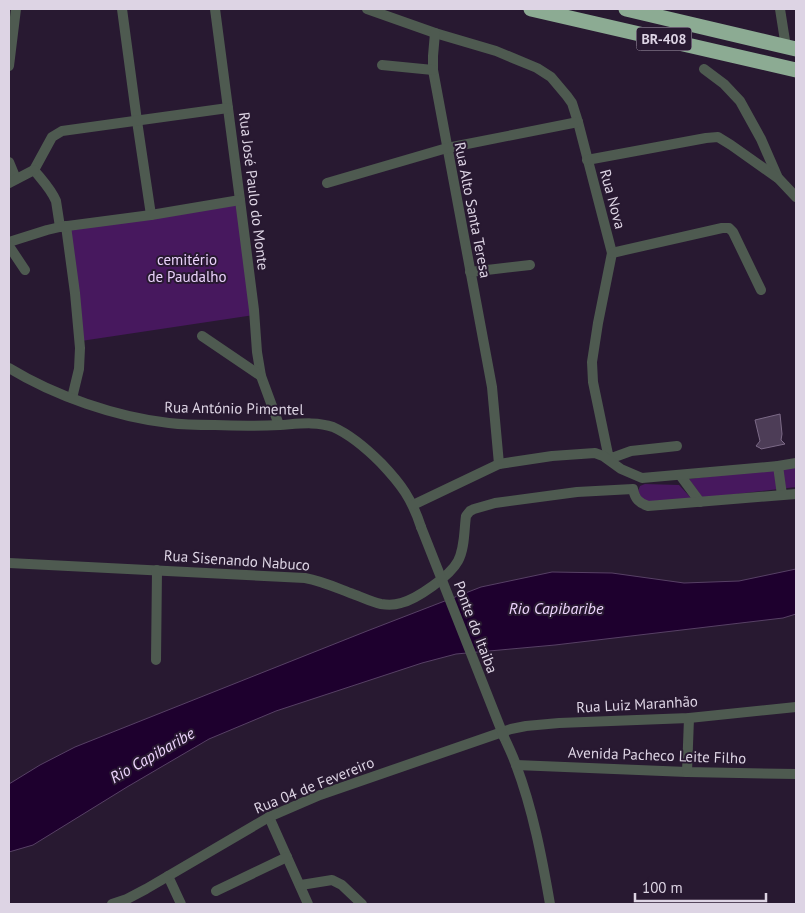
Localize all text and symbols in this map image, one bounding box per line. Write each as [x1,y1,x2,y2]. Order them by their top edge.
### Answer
road number: BR-408 [636,28,692,50]
street label: Rua José Paulo do Monte [235,111,273,271]
street label: Rua Alto Santa Teresa [450,140,496,280]
street label: Rua Nova [596,167,630,231]
park label: cemitério de Paudalho [147,250,227,286]
street label: Rua António Pimentel [164,397,304,419]
street label: Rua Sisenando Nabuco [163,545,311,575]
street label: Ponte do Itaiba [450,578,502,676]
water label: Rio Capibaribe [509,598,604,618]
street label: Rua Luiz Maranhão [576,691,698,717]
water label: Rio Capibaribe [106,722,198,787]
street label: Avenida Pacheco Leite Filho [568,742,746,768]
street label: Rua 04 de Fevereiro [251,752,377,818]
scale bar [635,870,766,902]
text: 100 m [642,878,683,897]

